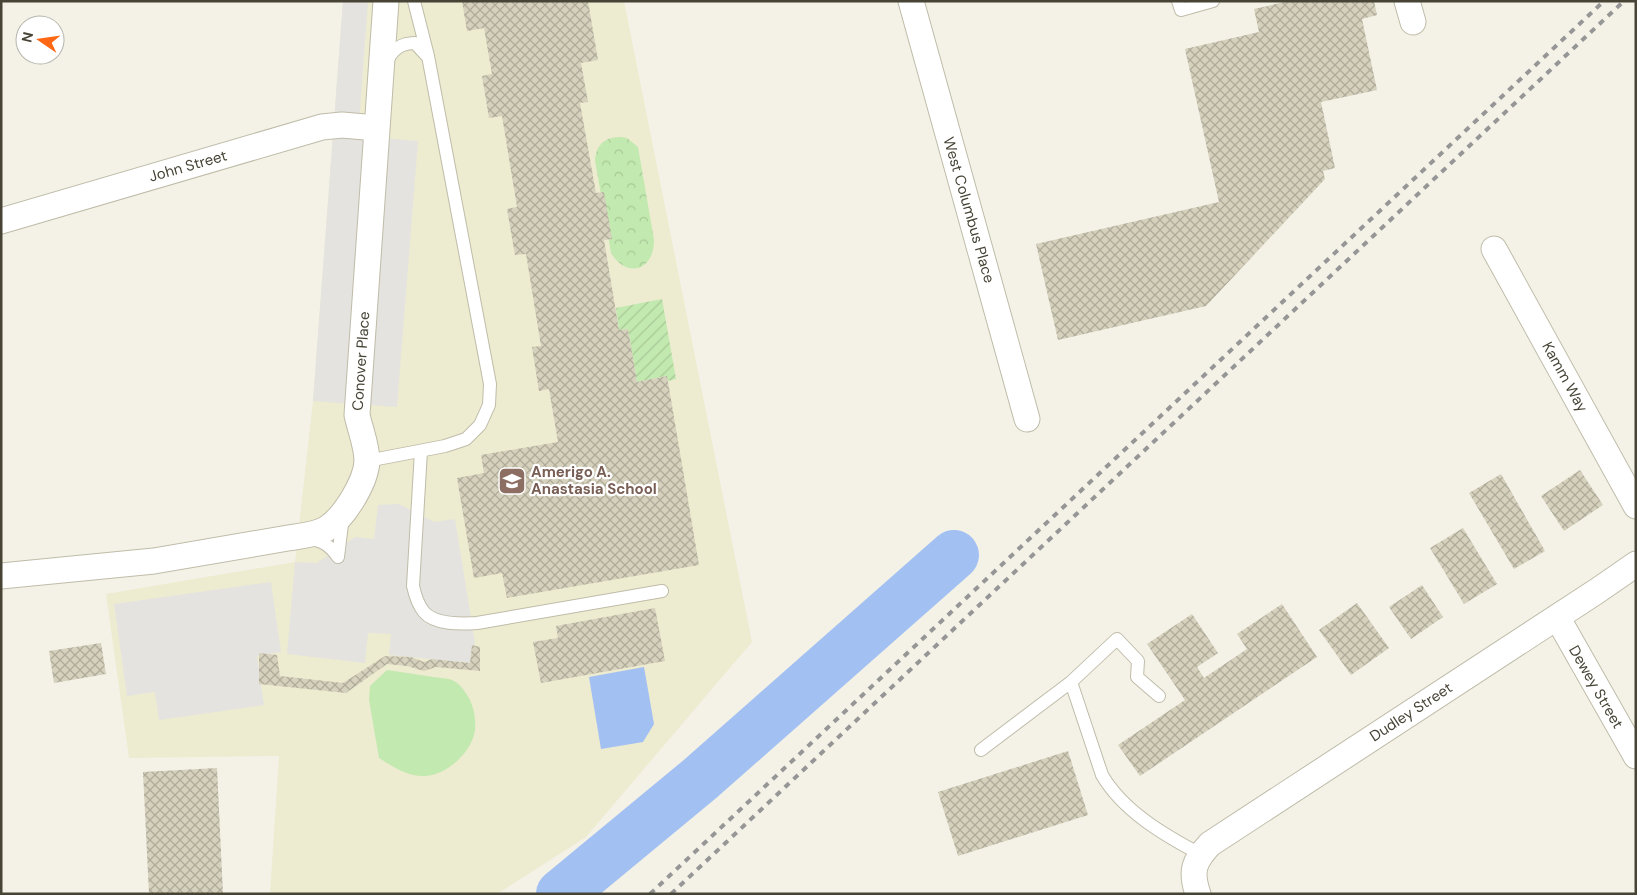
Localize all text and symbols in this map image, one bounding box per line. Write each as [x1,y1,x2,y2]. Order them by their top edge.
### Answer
north arrow [15,15,65,65]
text: N [17,30,37,44]
street label: West Columbus Place [939,135,999,285]
street label: John Street [147,145,229,187]
street label: Conover Place [348,311,374,411]
street label: Kamm Way [1537,338,1593,416]
place label: Amerigo A. Anastasia School [531,462,657,499]
school or university icon: Amerigo A. Anastasia School [497,466,527,496]
street label: Dewey Street [1564,642,1628,732]
street label: Dudley Street [1366,678,1456,746]

